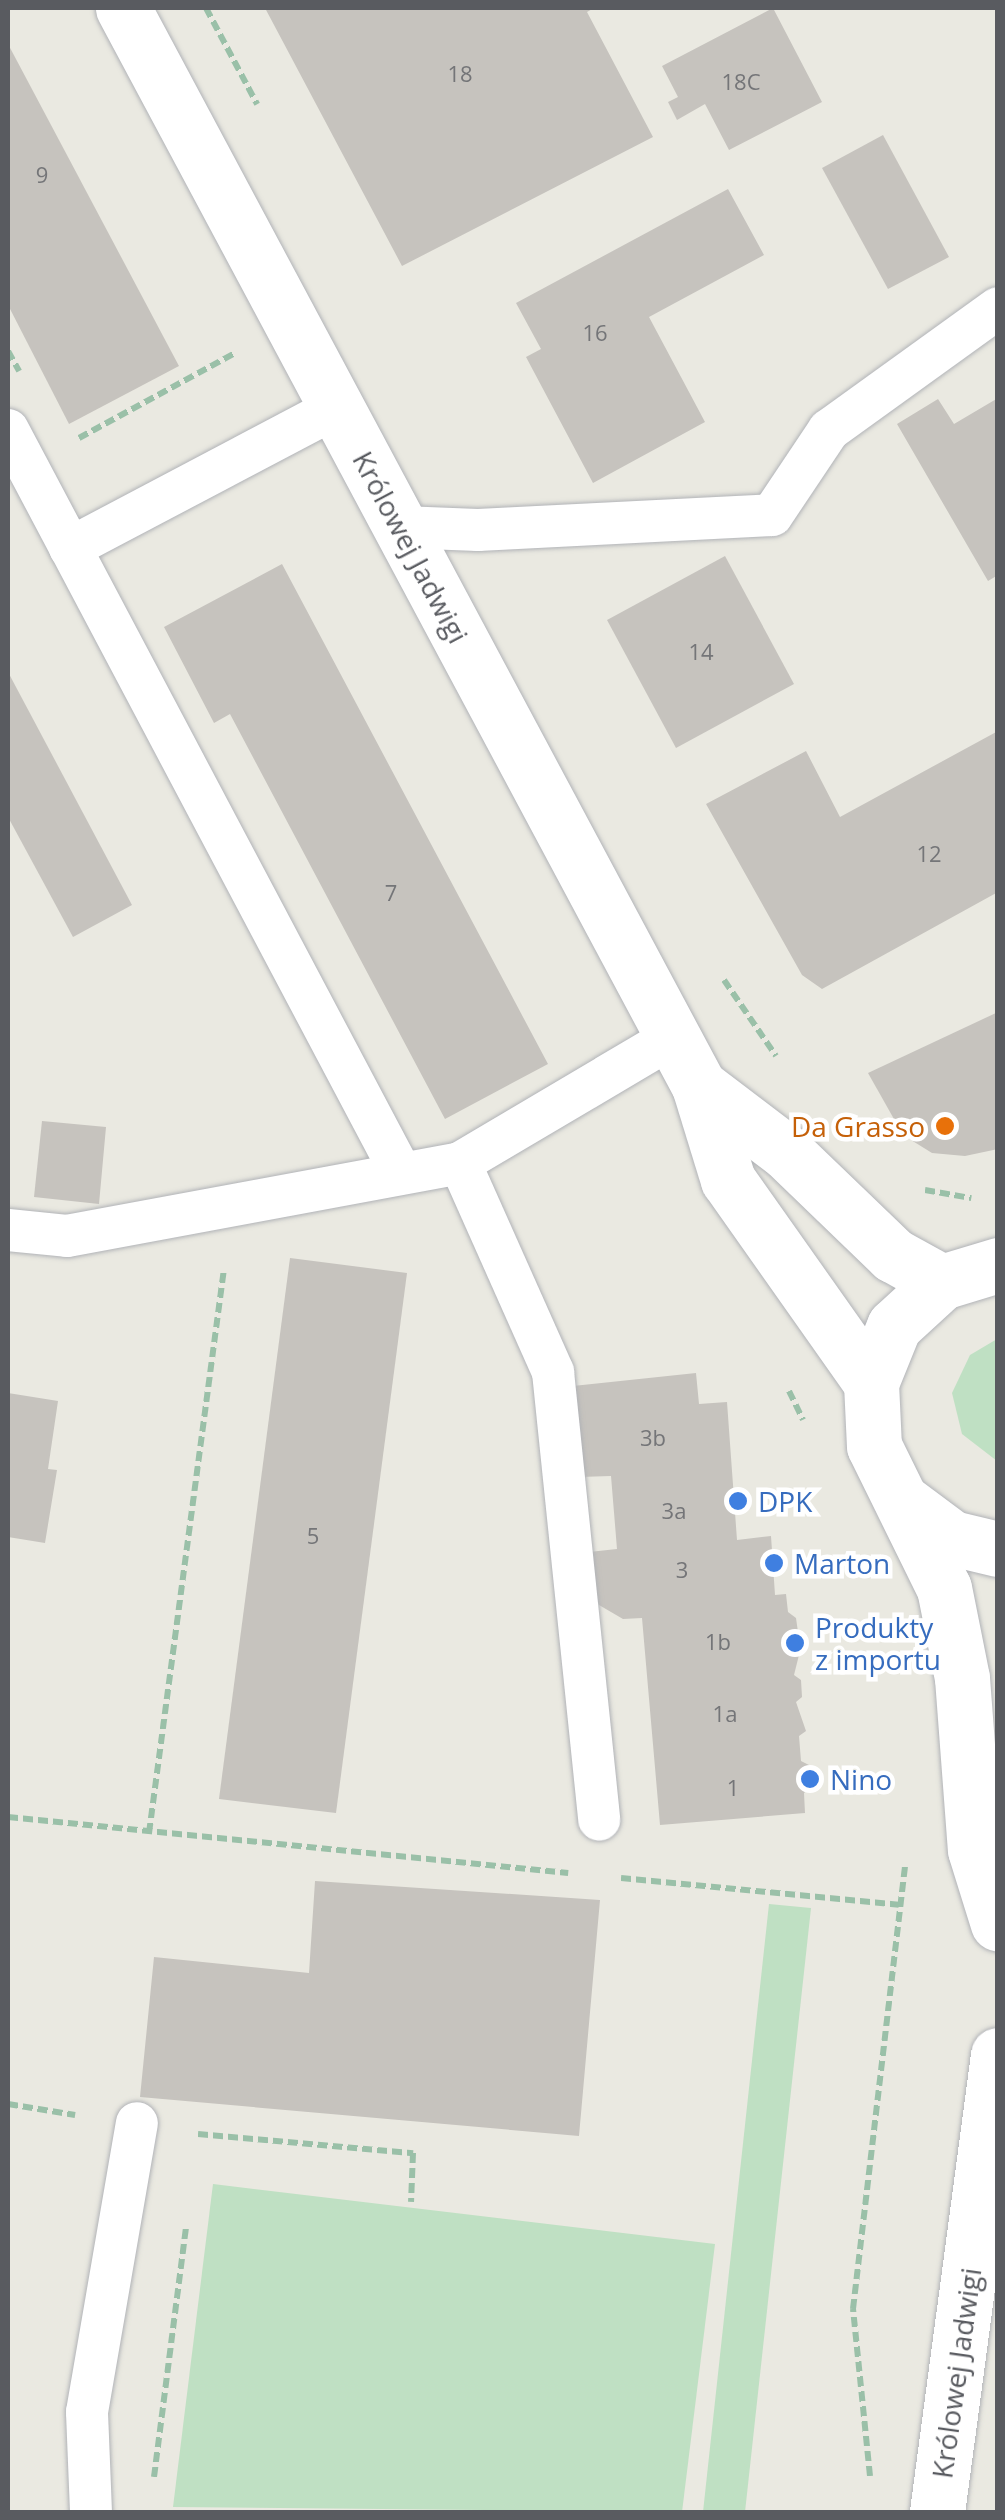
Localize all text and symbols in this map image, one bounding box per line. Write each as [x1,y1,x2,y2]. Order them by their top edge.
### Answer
house number: 18 [447,61,473,87]
house number: 18C [721,69,761,95]
house number: 9 [36,162,48,188]
house number: 16 [582,320,608,346]
street label: Królowej Jadwigi [346,445,476,649]
house number: 14 [688,639,714,665]
house number: 12 [916,841,942,867]
house number: 7 [385,880,397,906]
place label: Da Grasso [791,1109,925,1143]
marker: Da Grasso [934,1115,956,1137]
house number: 3b [640,1425,666,1451]
place label: DPK [758,1484,812,1518]
marker: DPK [727,1490,749,1512]
house number: 3a [662,1498,686,1524]
house number: 5 [307,1523,319,1549]
place label: Marton [794,1546,890,1580]
marker: Marton [763,1552,785,1574]
house number: 3 [676,1557,688,1583]
place label: Produkty z importu [815,1610,941,1676]
house number: 1b [705,1629,731,1655]
marker: Produkty z importu [784,1632,806,1654]
house number: 1a [713,1701,737,1727]
place label: Nino [830,1762,892,1796]
marker: Nino [799,1768,821,1790]
house number: 1 [727,1775,739,1801]
street label: Królowej Jadwigi [925,2266,987,2480]

